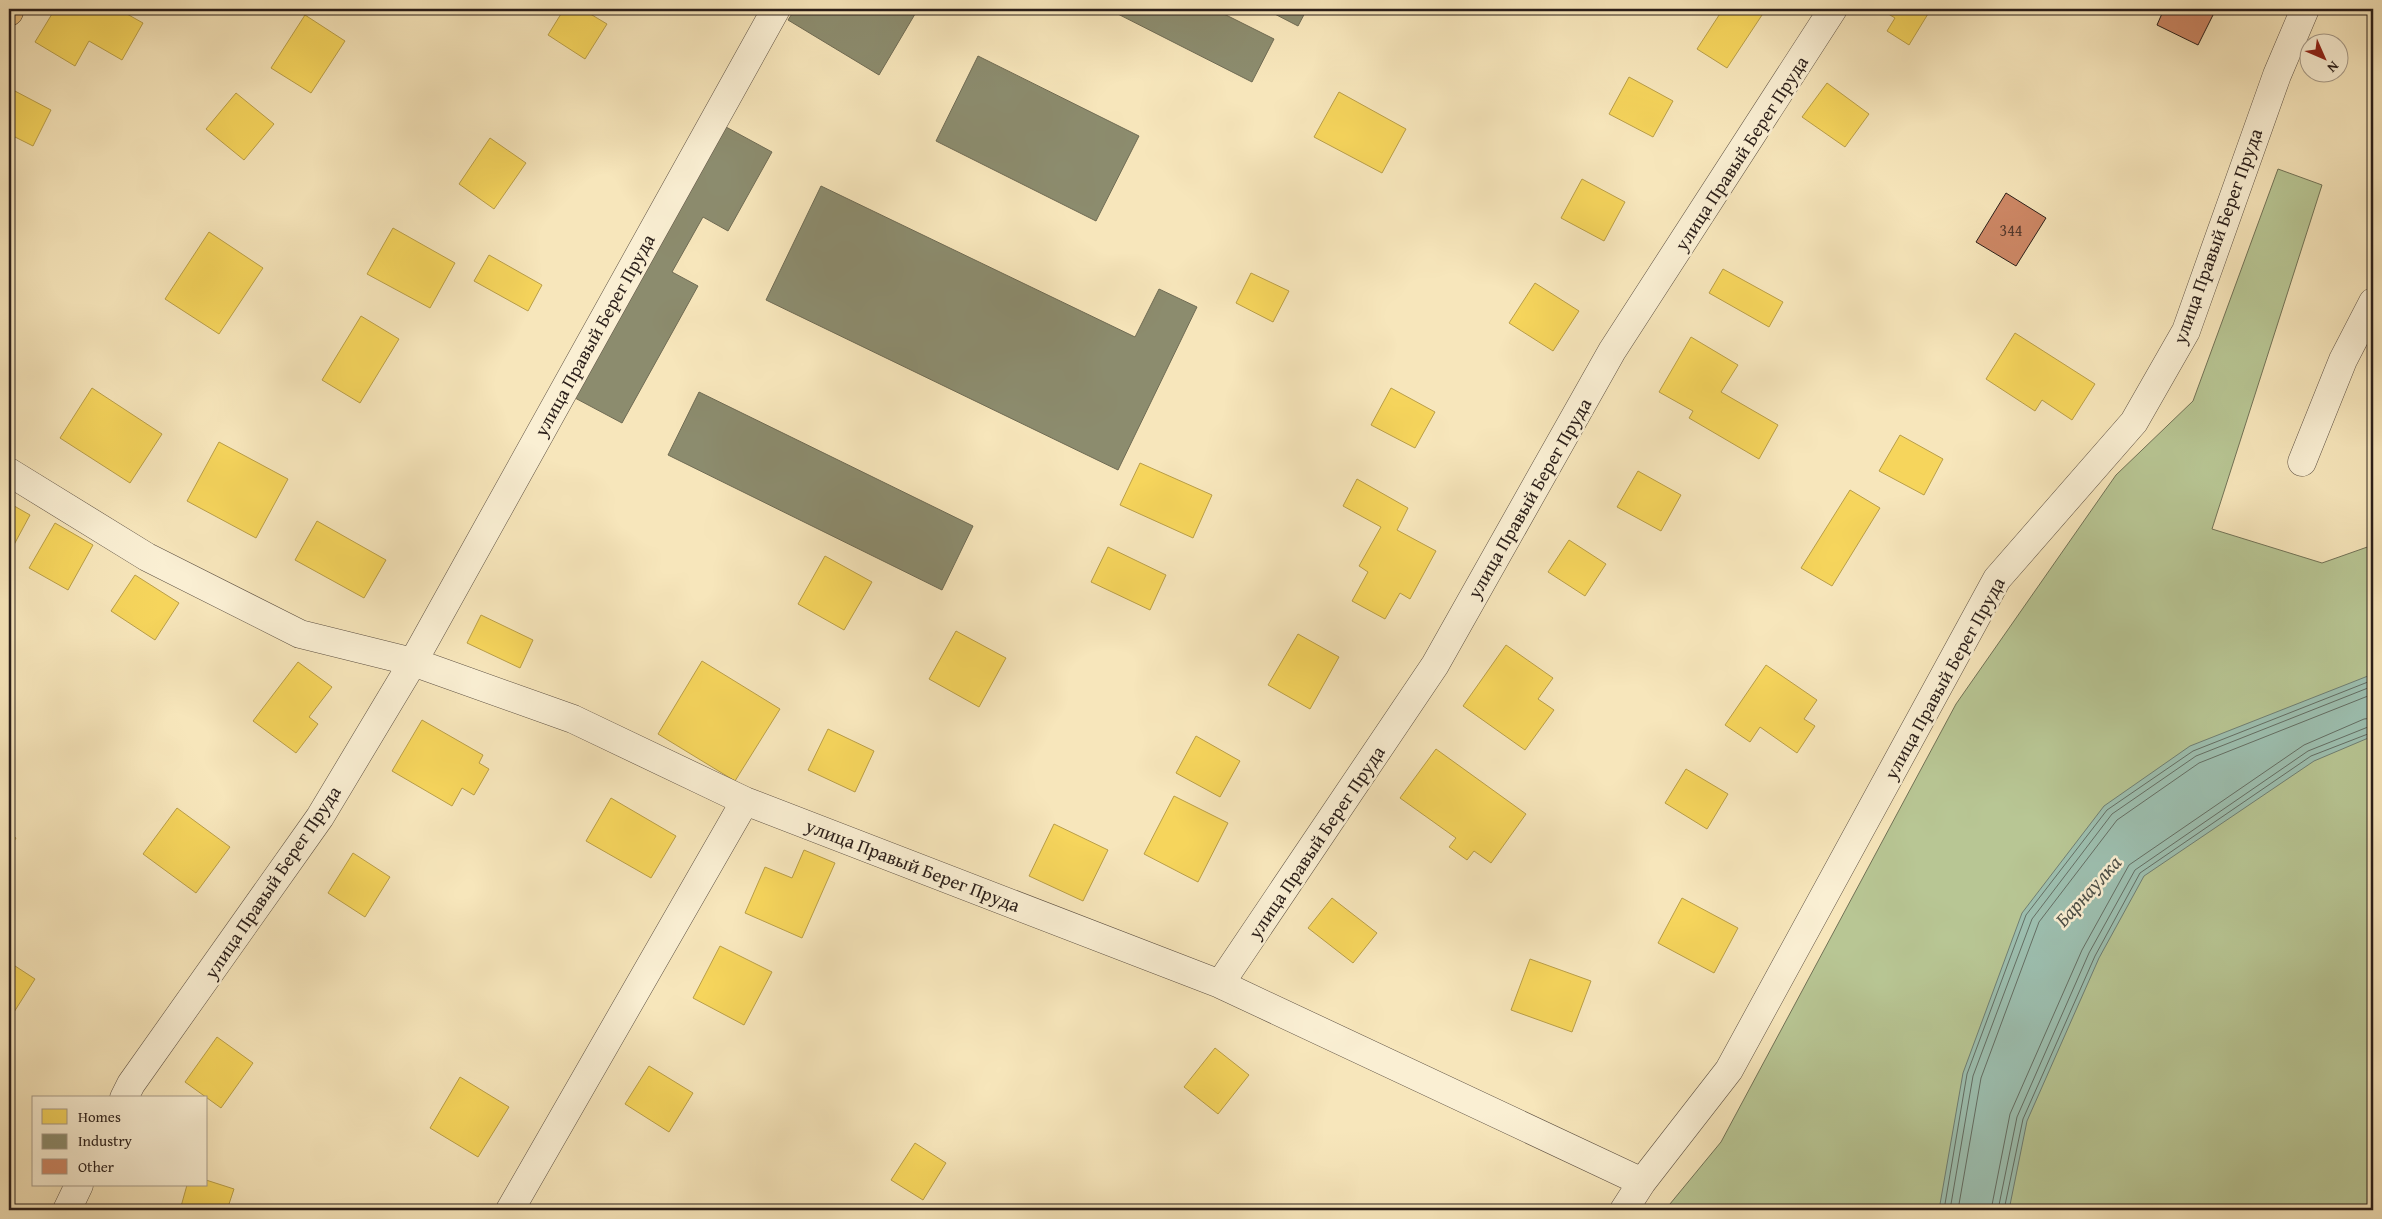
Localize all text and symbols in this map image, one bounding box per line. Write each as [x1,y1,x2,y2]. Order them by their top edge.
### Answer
north arrow [2300,32,2350,82]
street label: улица Правый Берег Пруда [1667,50,1815,257]
text: N [2322,57,2344,78]
street label: улица Правый Берег Пруда [2165,124,2269,349]
house number: 344 [1999,218,2023,242]
street label: улица Правый Берег Пруда [526,229,661,442]
street label: улица Правый Берег Пруда [1459,392,1598,604]
street label: улица Правый Берег Пруда [1876,572,2011,785]
street label: улица Правый Берег Пруда [1240,740,1391,945]
street label: улица Правый Берег Пруда [196,780,347,985]
street label: улица Правый Берег Пруда [801,811,1024,919]
water label: Барнаулка [2048,848,2128,933]
legend [32,1096,208,1186]
text: Homes [78,1106,121,1127]
text: Industry [78,1130,133,1151]
text: Other [78,1156,114,1177]

